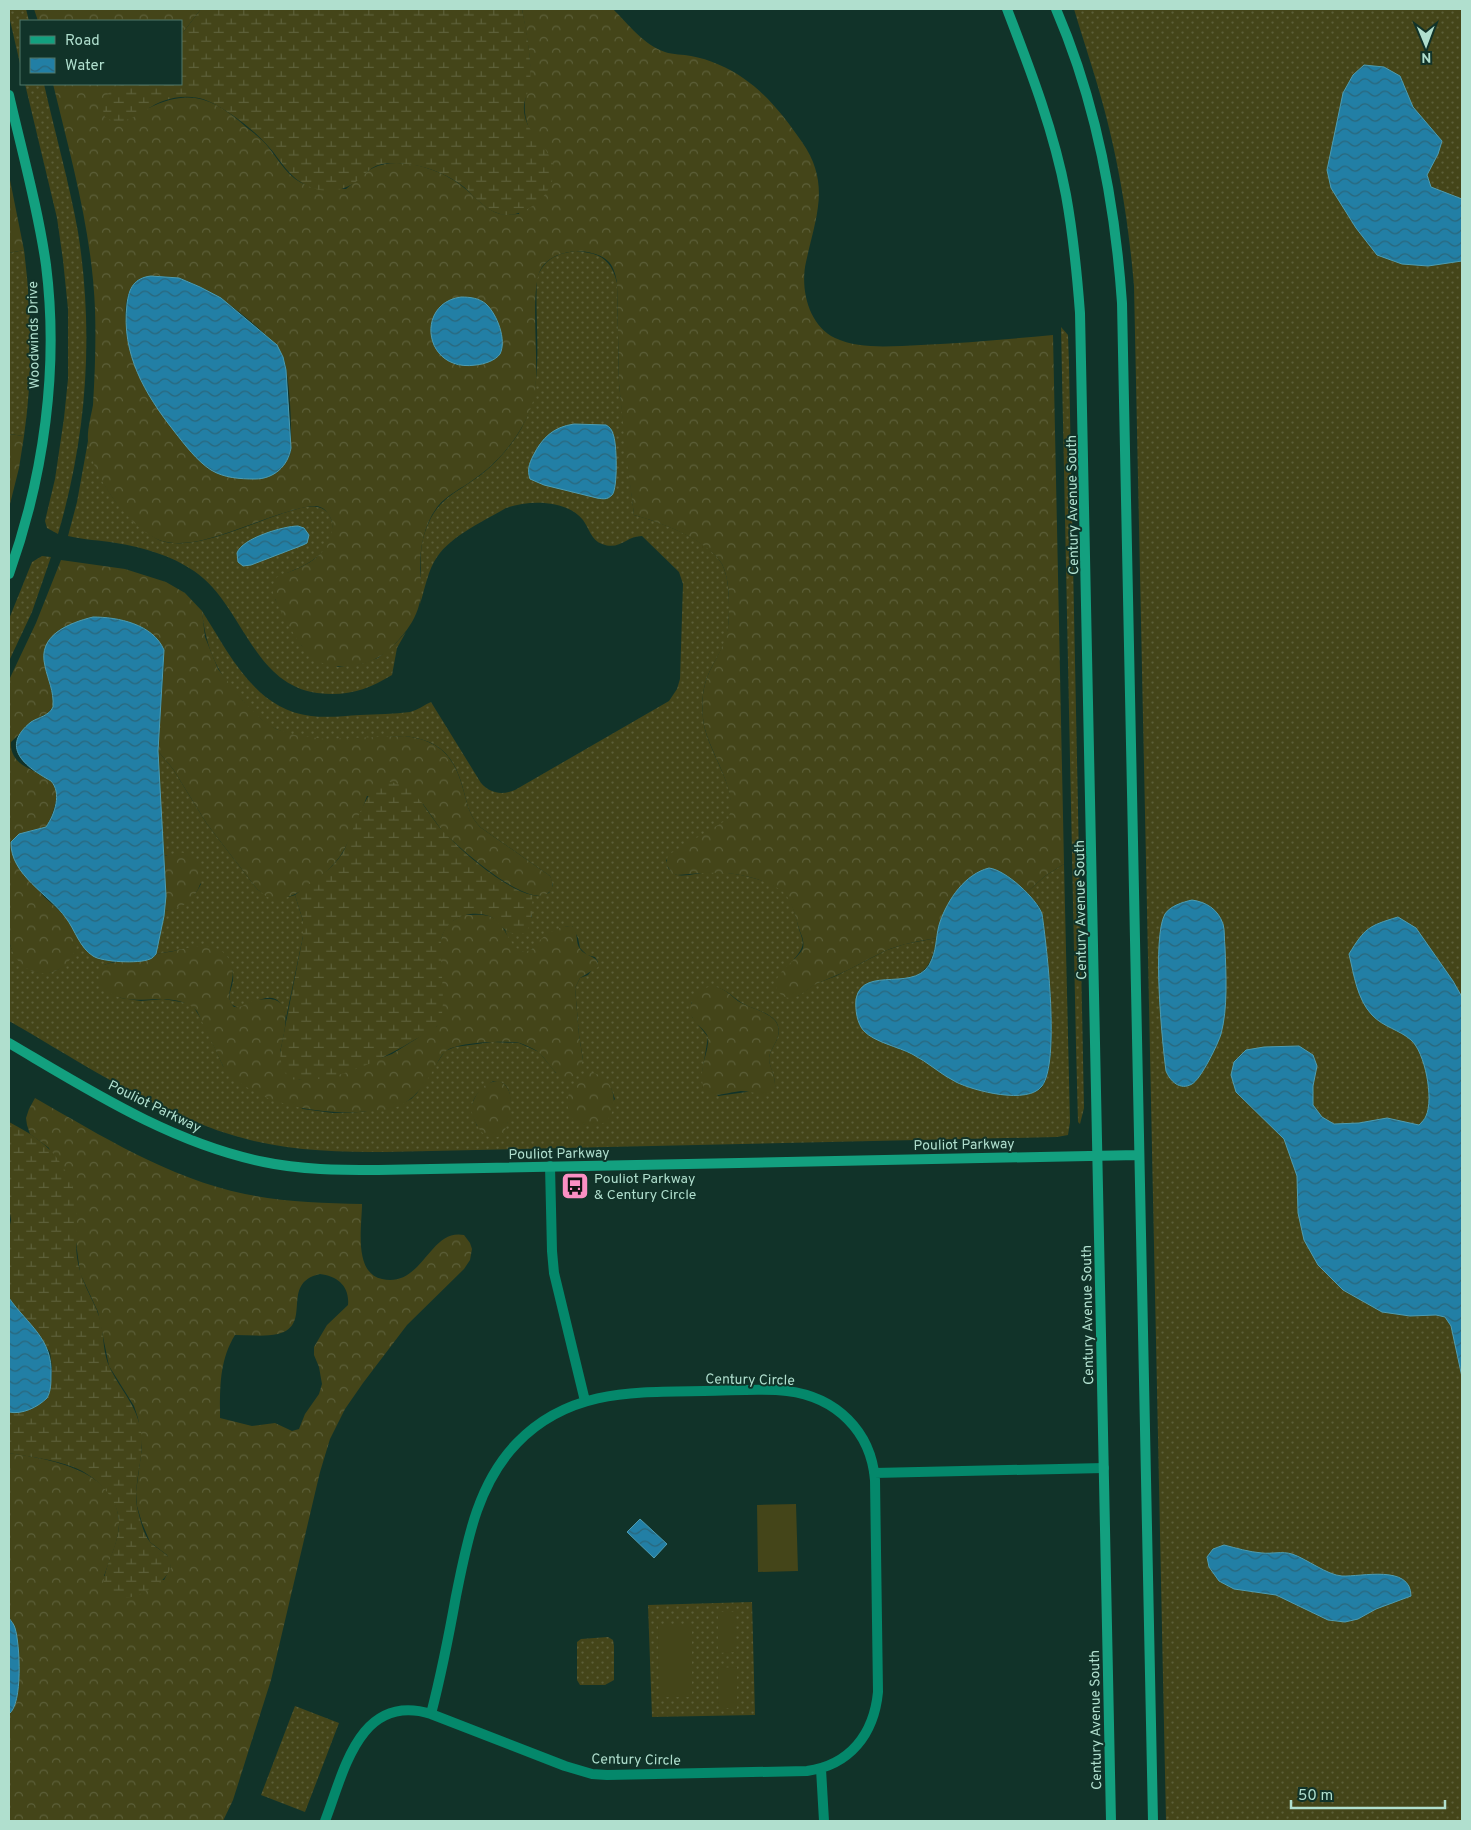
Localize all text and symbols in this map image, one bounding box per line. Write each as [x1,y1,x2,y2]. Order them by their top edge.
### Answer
legend [20,20,182,85]
north arrow [1401,20,1451,70]
text: Road [65,32,100,51]
text: N [1421,48,1431,65]
text: Water [65,57,105,76]
street label: Woodwinds Drive [25,281,44,389]
street label: Century Avenue South [1064,435,1083,575]
street label: Century Avenue South [1072,840,1091,980]
street label: Pouliot Parkway [105,1077,204,1137]
street label: Pouliot Parkway [913,1136,1015,1155]
street label: Pouliot Parkway [508,1145,610,1164]
bus stop icon: Pouliot Parkway & Century Circle [560,1171,590,1201]
place label: Pouliot Parkway & Century Circle [594,1171,696,1204]
street label: Century Avenue South [1079,1245,1098,1385]
street label: Century Circle [705,1371,795,1390]
street label: Century Avenue South [1087,1650,1106,1790]
street label: Century Circle [591,1751,681,1770]
scale bar [1291,1778,1445,1810]
text: 50 m [1298,1787,1333,1806]

